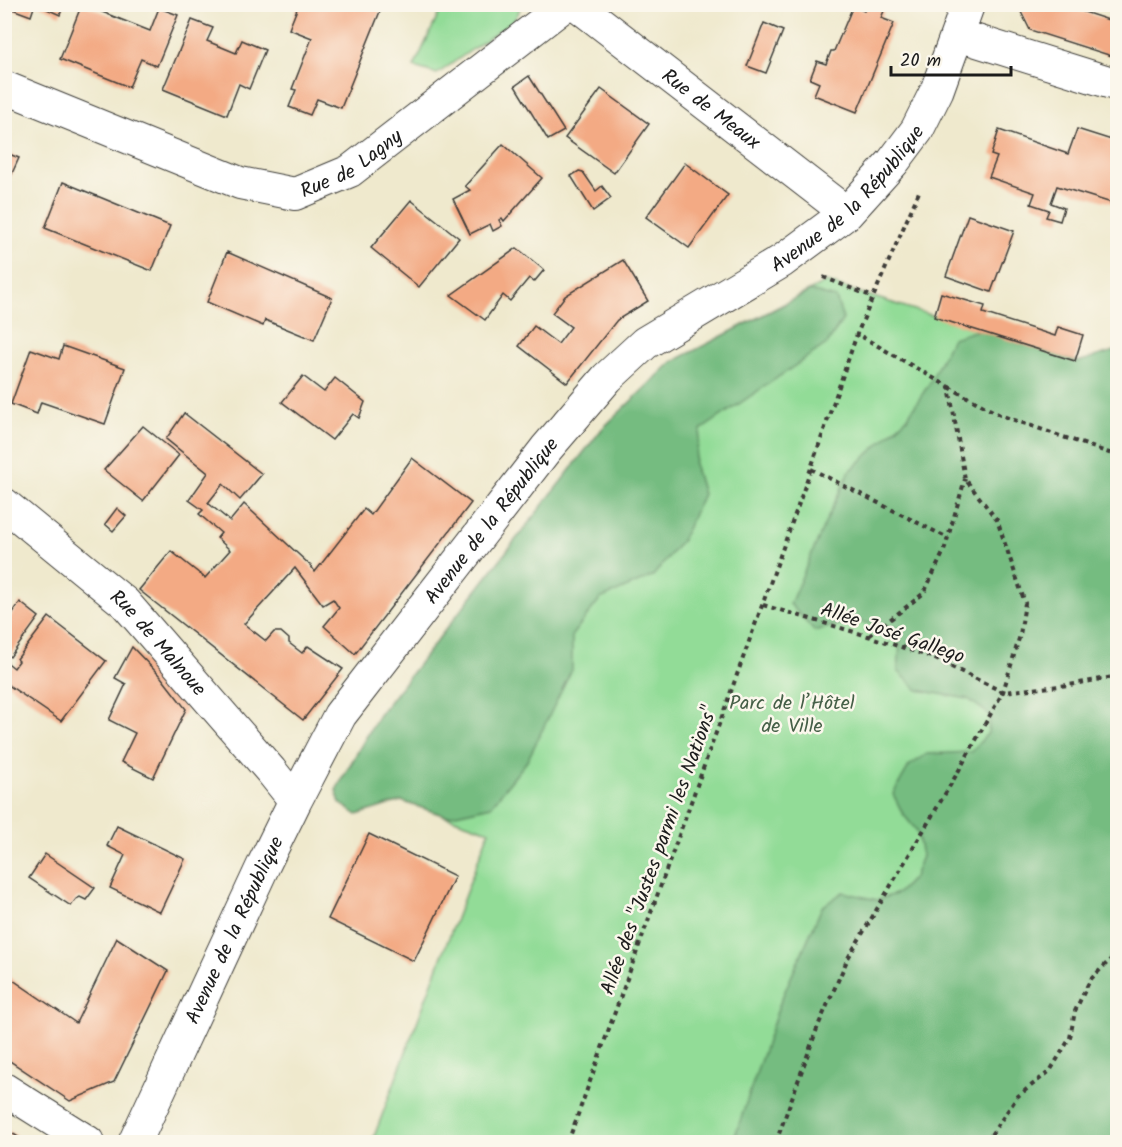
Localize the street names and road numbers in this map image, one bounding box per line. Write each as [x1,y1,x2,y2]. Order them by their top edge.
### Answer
street label: Rue de Meaux [654,61,767,159]
street label: Avenue de la République [765,119,934,282]
street label: Rue de Lagny [296,122,411,208]
street label: Avenue de la République [417,431,567,612]
street label: Rue de Malnoue [102,583,213,704]
street label: Allée José Gallego [816,594,969,674]
street label: Allée des "Justes parmi les Nations" [593,701,727,1000]
street label: Avenue de la République [178,831,293,1030]

